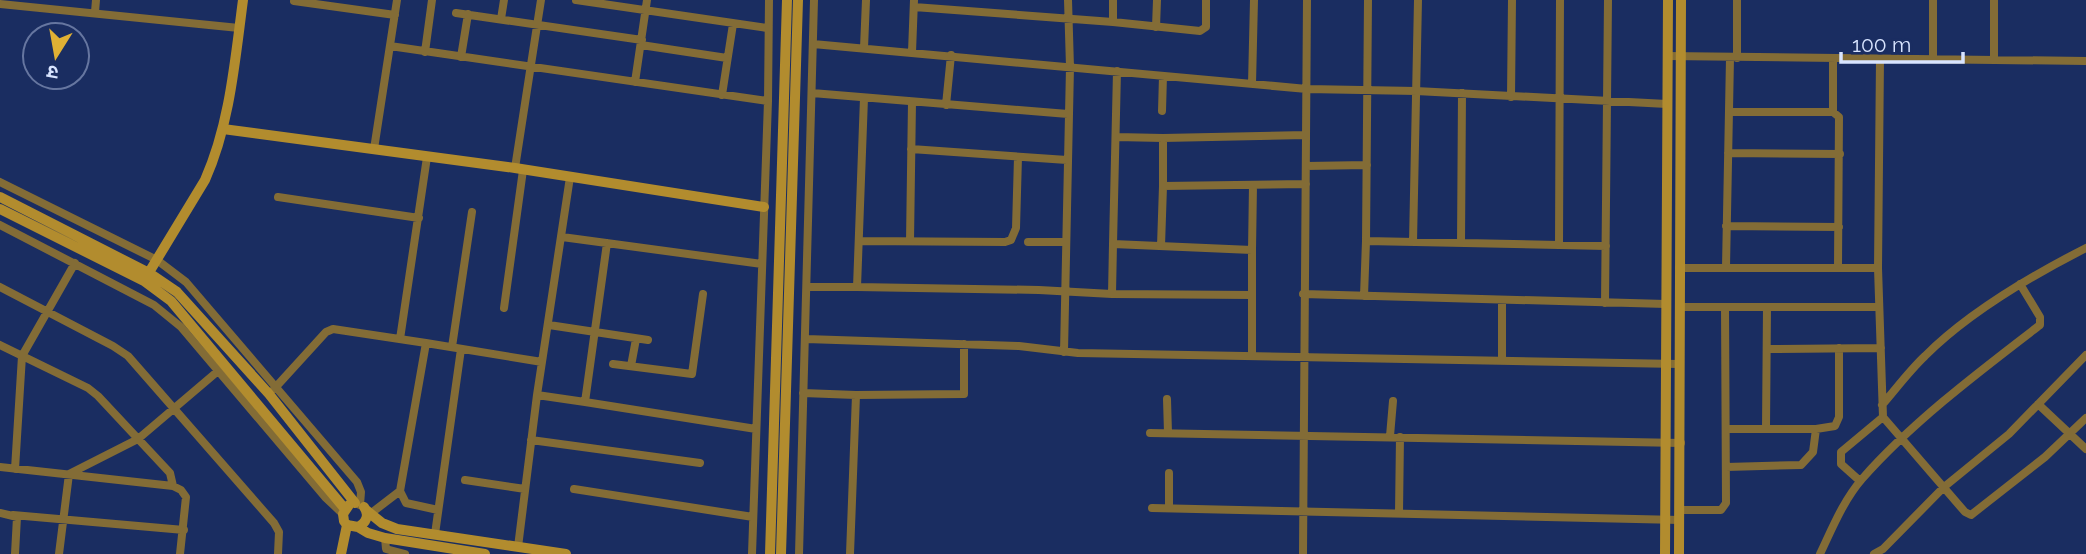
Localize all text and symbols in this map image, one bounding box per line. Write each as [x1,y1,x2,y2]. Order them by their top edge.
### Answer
north arrow [21,21,91,91]
scale bar [1841,21,1964,65]
text: 100 m [1852,32,1911,57]
text: उ [44,61,60,85]

